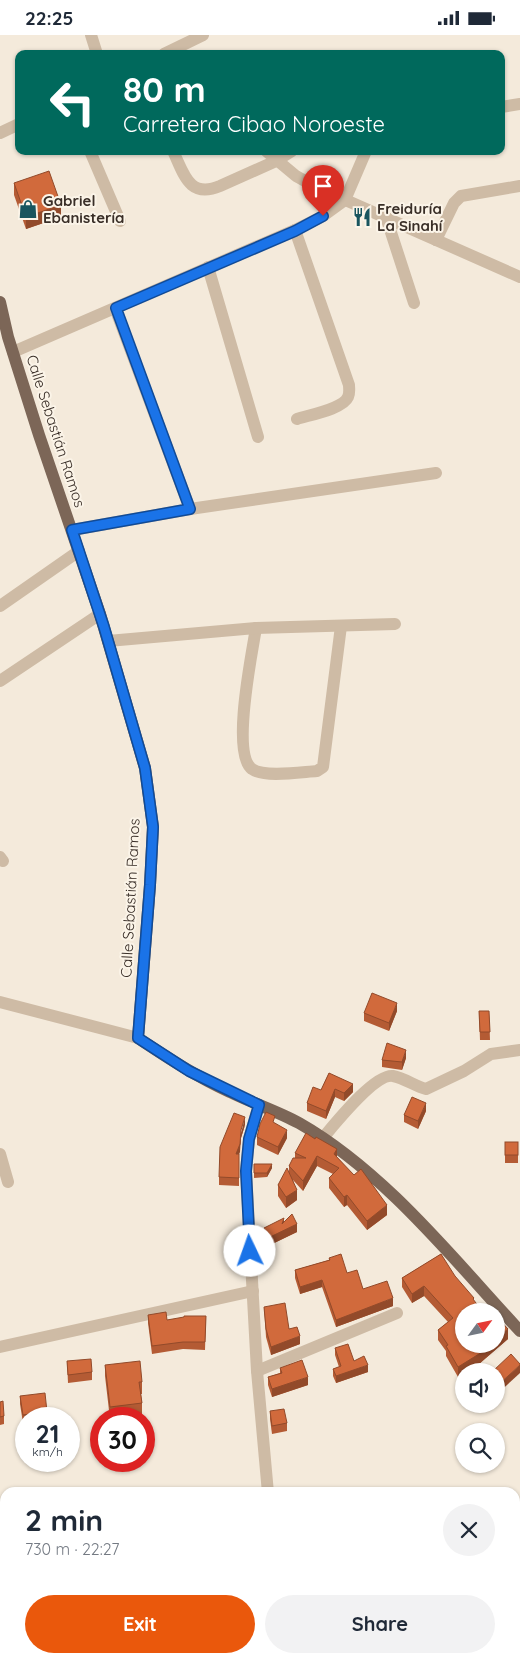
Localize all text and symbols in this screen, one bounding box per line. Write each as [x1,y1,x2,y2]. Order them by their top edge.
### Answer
text: 22:25 [25,6,74,30]
text: 80 m [123,67,206,111]
icon: left [40,70,105,135]
text: Carretera Cibao Noroeste [123,110,385,138]
pin [302,165,344,216]
icon: arrive [309,172,337,200]
place label: Gabriel Ebanistería [43,191,125,227]
shop icon: Gabriel Ebanistería [17,198,39,220]
place label: Freiduría La Sinahí [377,199,443,235]
restaurant icon: Freiduría La Sinahí [351,206,373,228]
street label: Calle Sebastián Ramos [22,352,90,510]
street label: Calle Sebastián Ramos [116,818,144,978]
position arrow [223,1224,275,1276]
north arrow [455,1303,505,1353]
map controls [455,1303,505,1473]
button: sound [455,1363,505,1413]
speed limit sign: 30 [90,1407,155,1472]
text: 21 [36,1418,59,1449]
button: search [455,1423,505,1473]
text: km/h [32,1444,63,1459]
text: 2 min [25,1501,103,1539]
button: close [443,1504,495,1556]
text: 730 m · 22:27 [25,1539,119,1559]
button: Exit [25,1595,255,1653]
button: Share [265,1595,495,1653]

